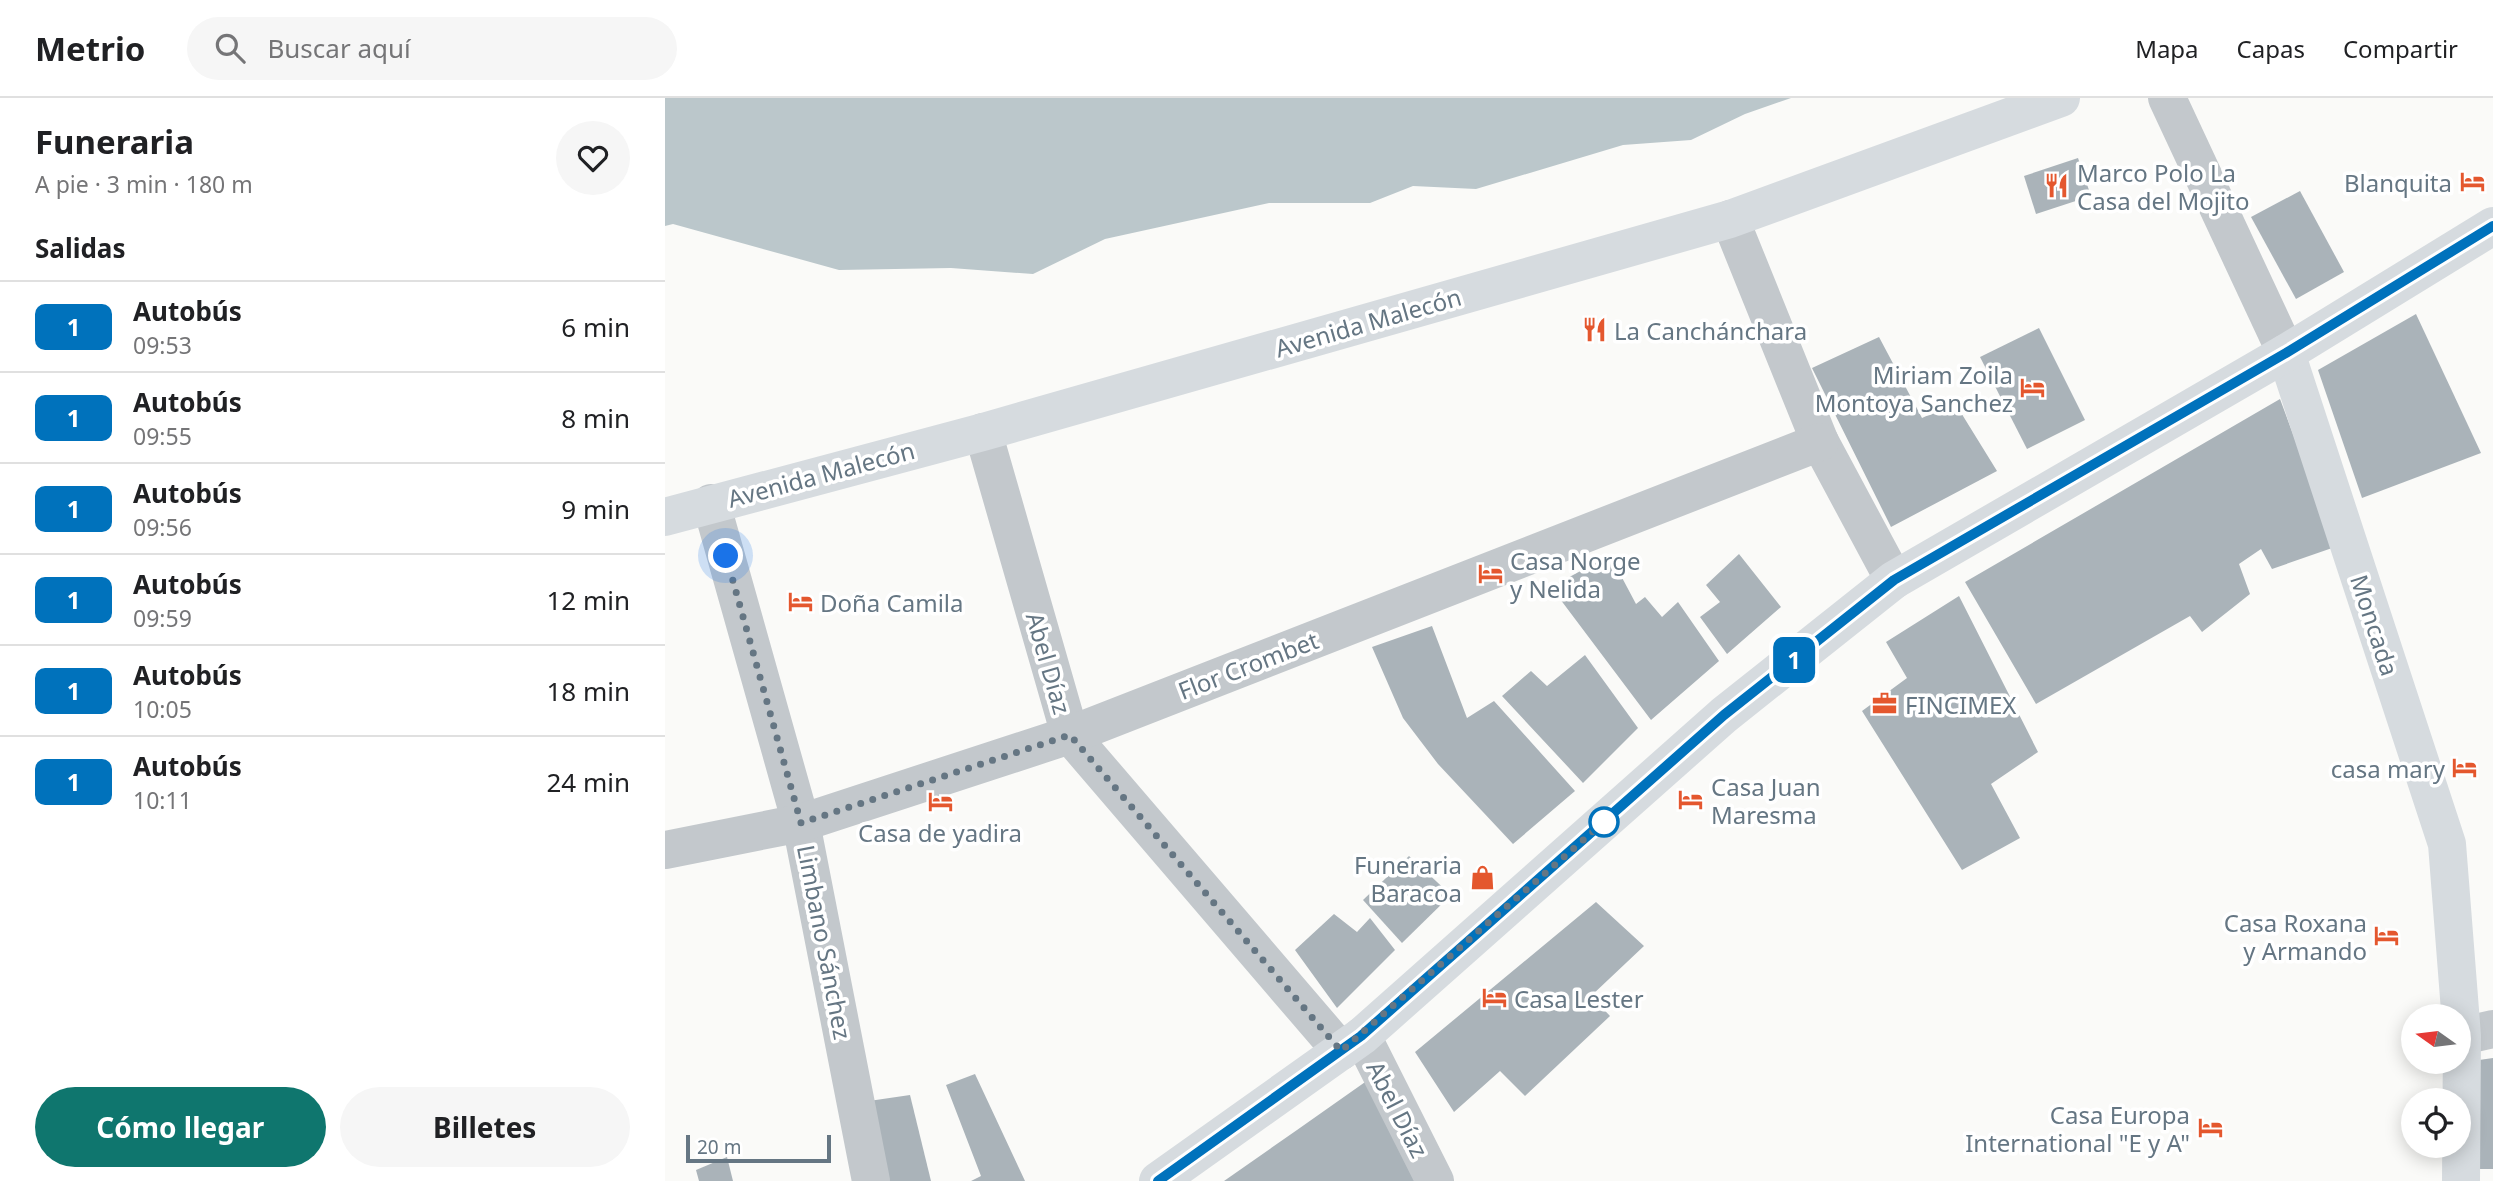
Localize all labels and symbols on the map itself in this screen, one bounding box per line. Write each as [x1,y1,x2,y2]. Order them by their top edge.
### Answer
place label: Marco Polo La Casa del Mojito [2077,156,2249,217]
place label: Blanquita [2344,166,2452,199]
hotel icon: Blanquita [2458,168,2486,196]
restaurant icon: Marco Polo La Casa del Mojito [2043,172,2071,200]
street label: Avenida Malecón [1271,280,1465,364]
place label: La Canchánchara [1614,314,1807,347]
restaurant icon: La Canchánchara [1580,316,1608,344]
place label: Miriam Zoila Montoya Sanchez [1815,358,2013,419]
hotel icon: Miriam Zoila Montoya Sanchez [2019,374,2047,402]
street label: Avenida Malecón [724,433,918,515]
your location [708,538,743,573]
place label: Casa Norge y Nelida [1510,544,1641,605]
hotel icon: Casa Norge y Nelida [1476,560,1504,588]
street label: Moncada [2343,570,2407,680]
place label: Doña Camila [820,586,964,619]
hotel icon: Doña Camila [786,588,814,616]
street label: Abel Díaz [1019,608,1079,718]
street label: Flor Crombet [1173,623,1323,707]
line badge: 1 [1771,637,1817,683]
place label: FINCIMEX [1905,688,2016,721]
office icon: FINCIMEX [1871,690,1899,718]
place label: casa mary [2331,752,2446,785]
hotel icon: casa mary [2451,754,2479,782]
place label: Casa Juan Maresma [1711,770,1821,831]
hotel icon: Casa Juan Maresma [1677,786,1705,814]
hotel icon: Casa de yadira [926,787,954,815]
unlabelled marker [1589,807,1619,837]
place label: Casa de yadira [858,816,1022,849]
street label: Limbano Sánchez [790,842,860,1042]
place label: Funeraria Baracoa [1354,848,1462,909]
shop icon: Funeraria Baracoa [1468,864,1496,892]
place label: Casa Roxana y Armando [2224,906,2367,967]
hotel icon: Casa Roxana y Armando [2373,922,2401,950]
place label: Casa Lester [1514,982,1644,1015]
hotel icon: Casa Lester [1480,984,1508,1012]
north arrow [2401,1004,2471,1074]
street label: Abel Díaz [1360,1055,1436,1163]
place label: Casa Europa International "E y A" [1965,1098,2190,1159]
hotel icon: Casa Europa International "E y A" [2196,1114,2224,1142]
scale bar [686,1132,831,1164]

